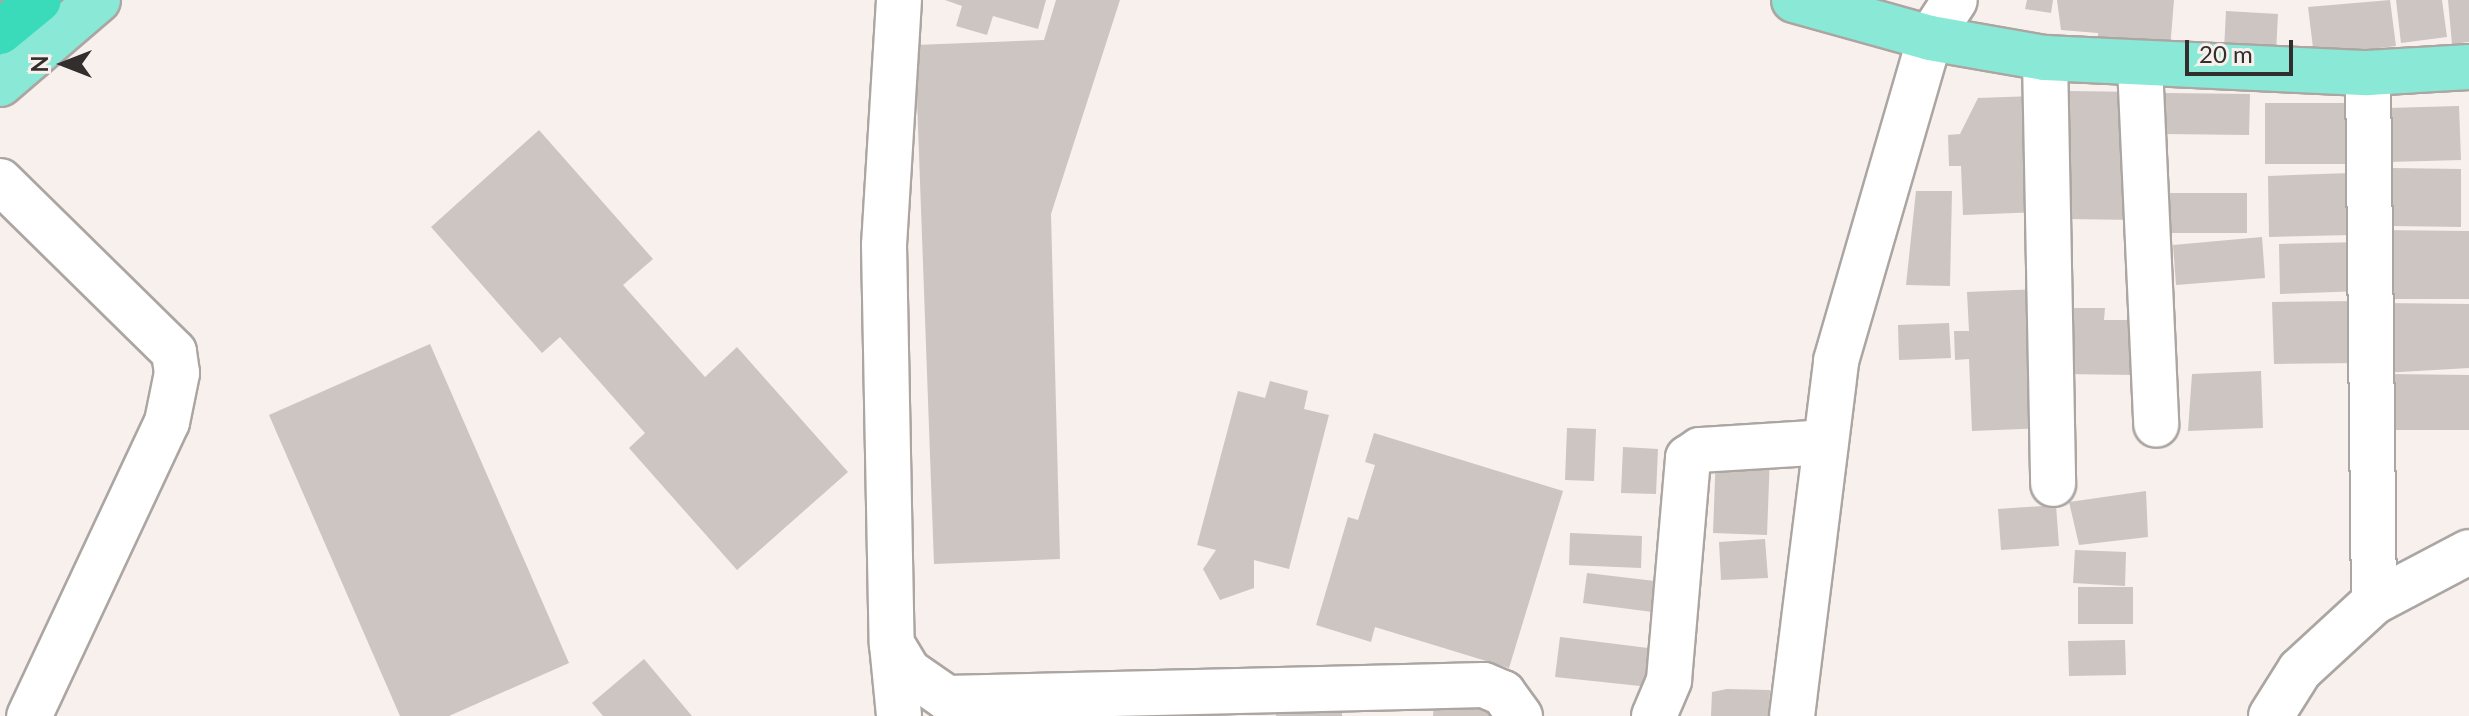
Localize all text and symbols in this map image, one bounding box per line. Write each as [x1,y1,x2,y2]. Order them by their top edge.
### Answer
north arrow [24,24,104,104]
scale bar [2189,24,2297,74]
text: 20 m [2199,39,2253,68]
text: N [26,56,53,72]

